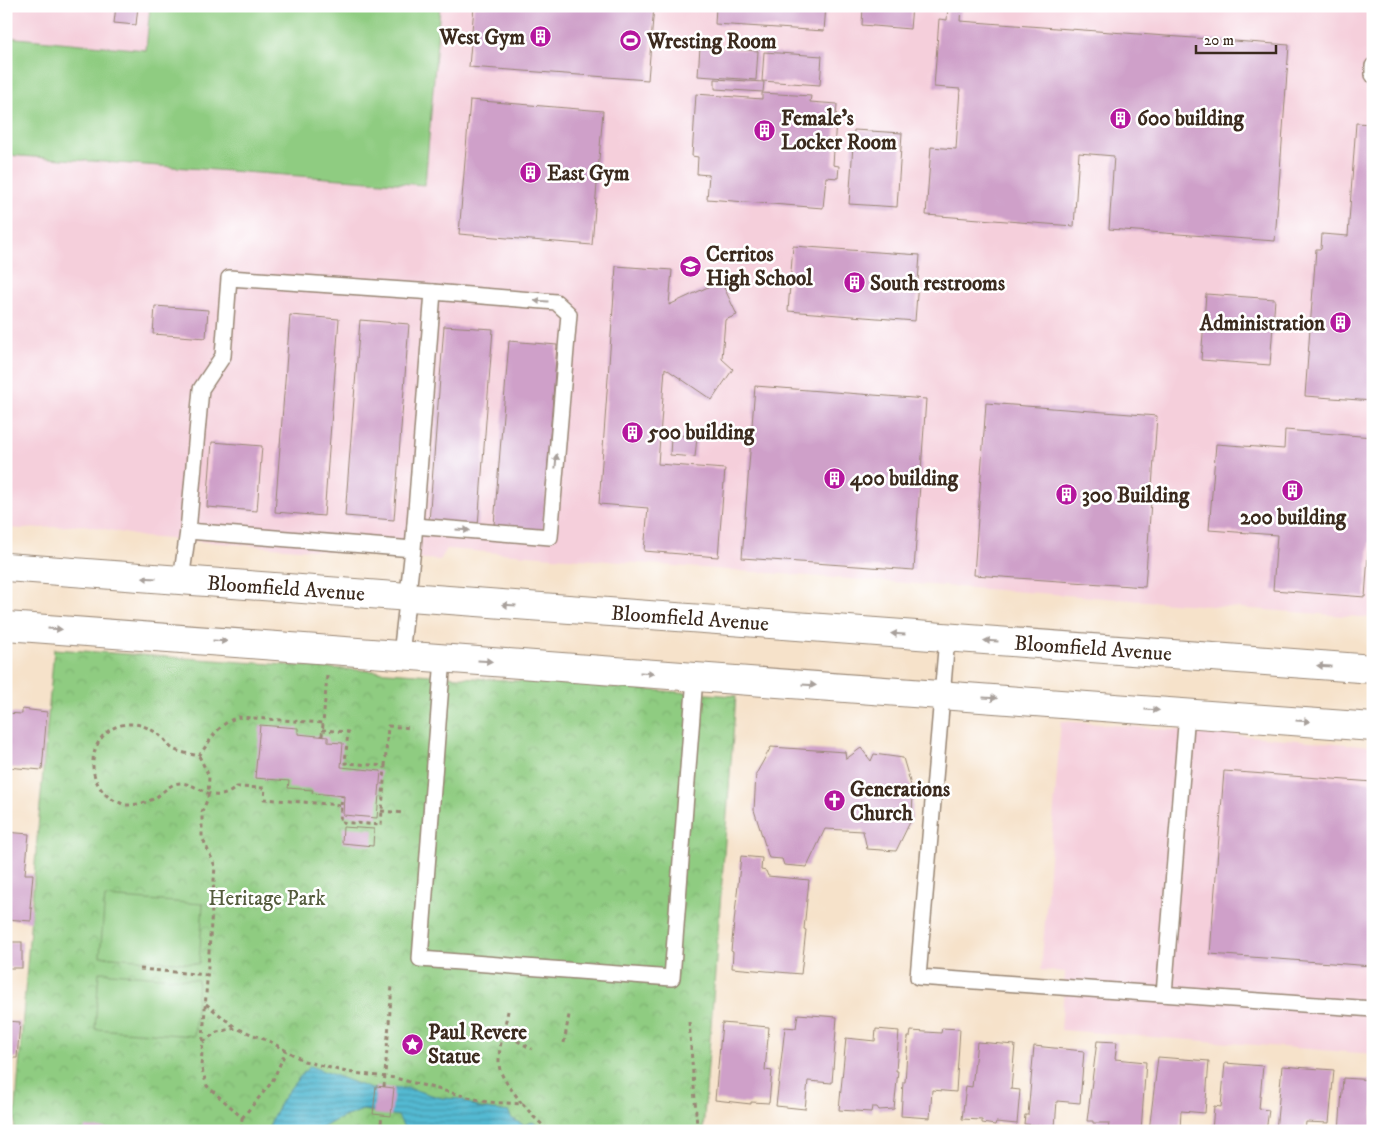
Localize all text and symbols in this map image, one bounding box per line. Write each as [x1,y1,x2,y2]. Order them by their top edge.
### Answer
scale bar [1196,22,1276,54]
place label: West Gym [438,25,525,51]
building icon: West Gym [529,25,553,49]
sports icon: Wresting Room [619,29,643,53]
place label: Wresting Room [646,29,777,55]
text: 20 m [1204,31,1234,50]
place label: Female's Locker Room [781,106,897,156]
building icon: 600 building [1109,106,1133,130]
place label: 600 building [1137,106,1245,132]
building icon: Female's Locker Room [753,118,777,142]
building icon: East Gym [519,161,543,185]
place label: East Gym [547,161,630,187]
place label: Cerritos High School [706,242,813,292]
school or university icon: Cerritos High School [678,254,702,278]
building icon: South restrooms [842,271,866,295]
place label: South restrooms [870,271,1005,297]
one-way arrow [533,297,549,305]
place label: Administration [1199,311,1326,337]
building icon: Administration [1329,311,1353,335]
building icon: 500 building [620,420,644,444]
place label: 500 building [647,420,755,446]
one-way arrow [552,453,560,469]
building icon: 400 building [822,466,846,490]
place label: 400 building [850,466,959,492]
building icon: 200 building [1281,478,1305,502]
building icon: 300 Building [1054,483,1078,507]
place label: 300 Building [1082,483,1190,509]
place label: 200 building [1240,505,1347,531]
one-way arrow [456,526,472,534]
street label: Bloomfield Avenue [206,571,366,607]
one-way arrow [141,574,157,582]
one-way arrow [501,601,517,609]
street label: Bloomfield Avenue [610,601,770,637]
one-way arrow [47,626,63,634]
one-way arrow [890,630,906,638]
street label: Bloomfield Avenue [1013,631,1173,667]
one-way arrow [983,637,999,645]
one-way arrow [212,638,228,646]
one-way arrow [477,657,493,665]
one-way arrow [1316,661,1332,669]
one-way arrow [639,669,655,677]
one-way arrow [801,681,817,689]
one-way arrow [982,695,998,703]
one-way arrow [1144,707,1160,715]
one-way arrow [1295,718,1311,726]
place label: Generations Church [850,777,950,827]
church icon: Generations Church [822,789,846,813]
park label: Heritage Park [208,886,326,912]
place label: Paul Revere Statue [428,1020,527,1070]
place icon: Paul Revere Statue [400,1032,424,1056]

